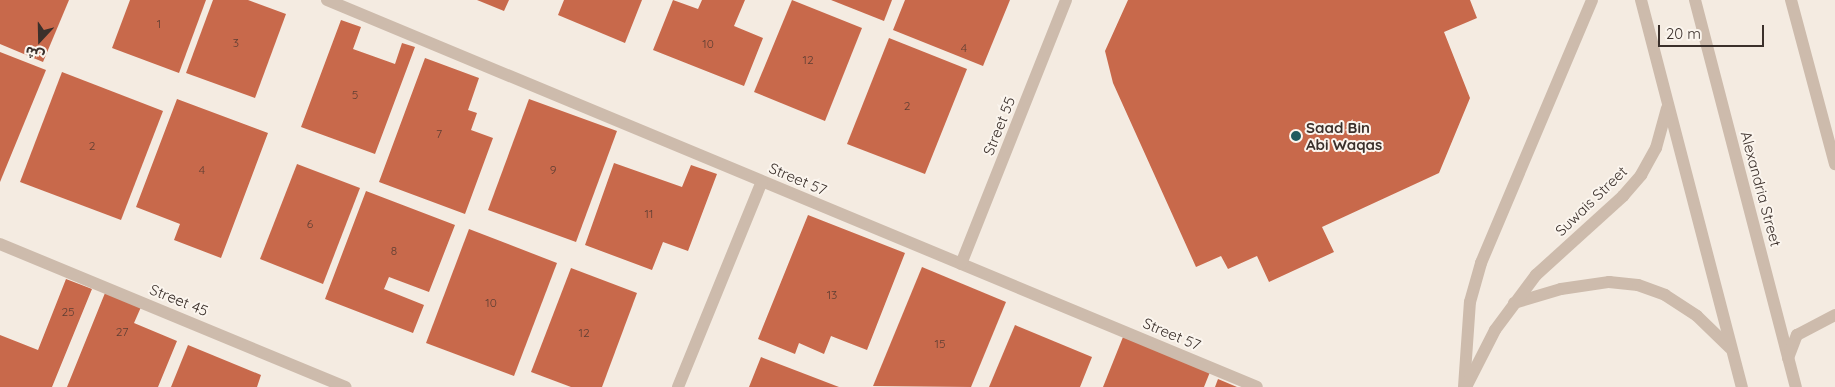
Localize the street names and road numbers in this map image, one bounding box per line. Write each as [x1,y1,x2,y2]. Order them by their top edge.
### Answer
street label: Street 55 [979,94,1019,158]
street label: Alexandria Street [1737,129,1785,249]
street label: Street 57 [766,159,830,199]
street label: Suwais Street [1551,162,1631,240]
street label: Street 45 [147,280,211,320]
street label: Street 57 [1140,314,1204,354]

